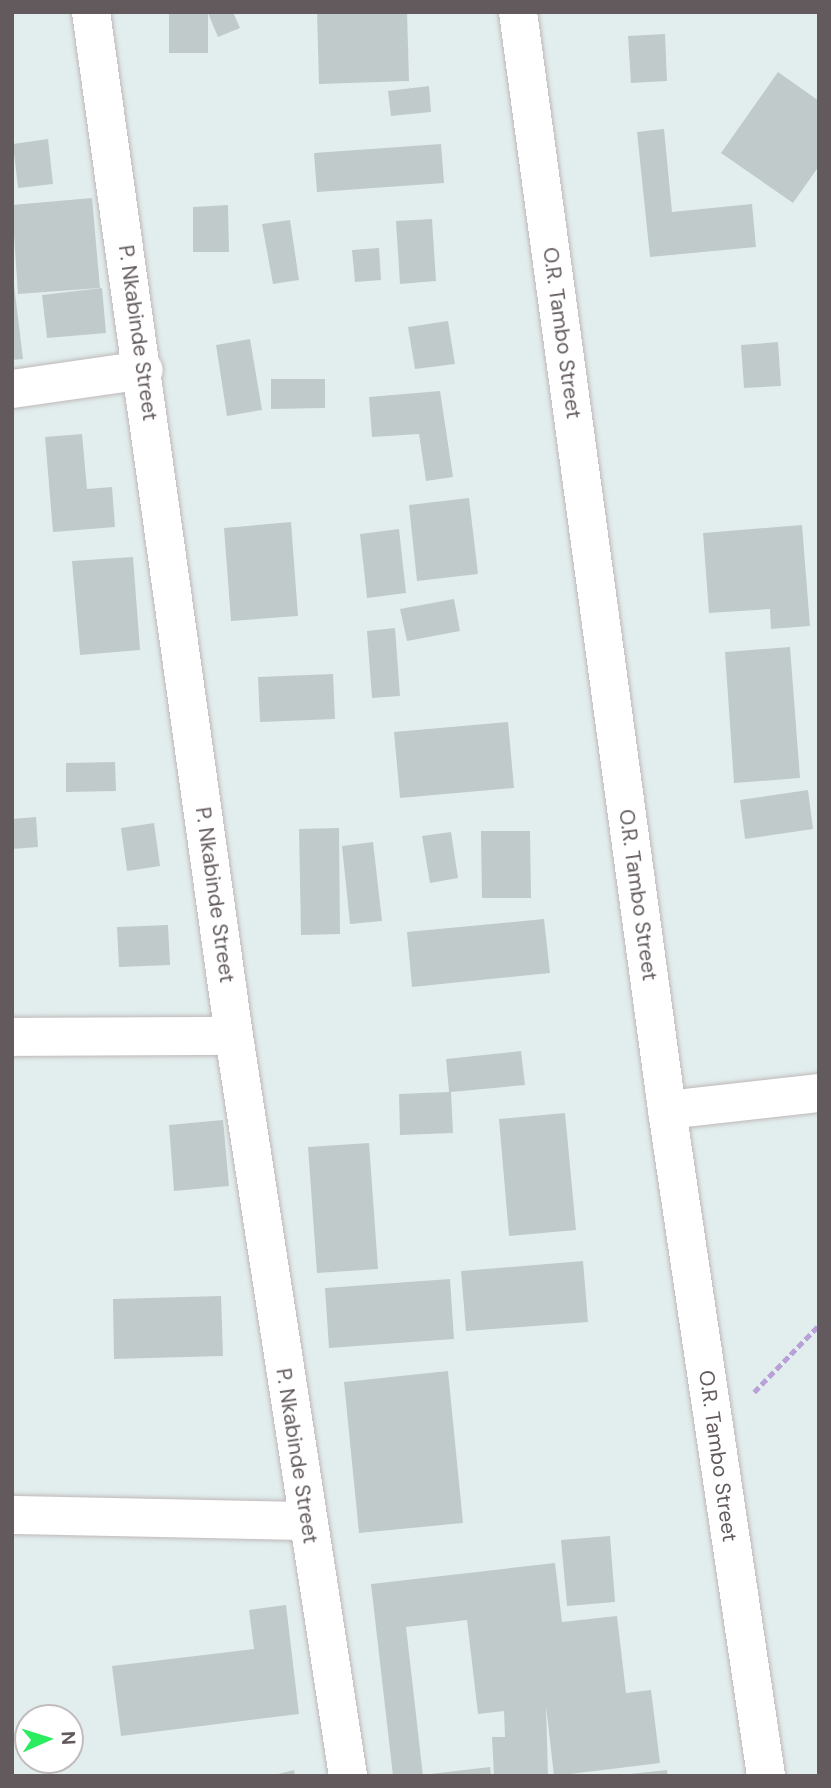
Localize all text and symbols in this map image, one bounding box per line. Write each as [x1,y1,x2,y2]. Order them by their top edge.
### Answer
street label: P. Nkabinde Street [113,243,163,423]
street label: O.R. Tambo Street [537,246,587,420]
street label: P. Nkabinde Street [190,805,240,985]
street label: O.R. Tambo Street [613,808,663,982]
street label: P. Nkabinde Street [271,1366,323,1546]
street label: O.R. Tambo Street [693,1369,743,1543]
north arrow [14,1704,84,1774]
text: N [56,1730,81,1746]

